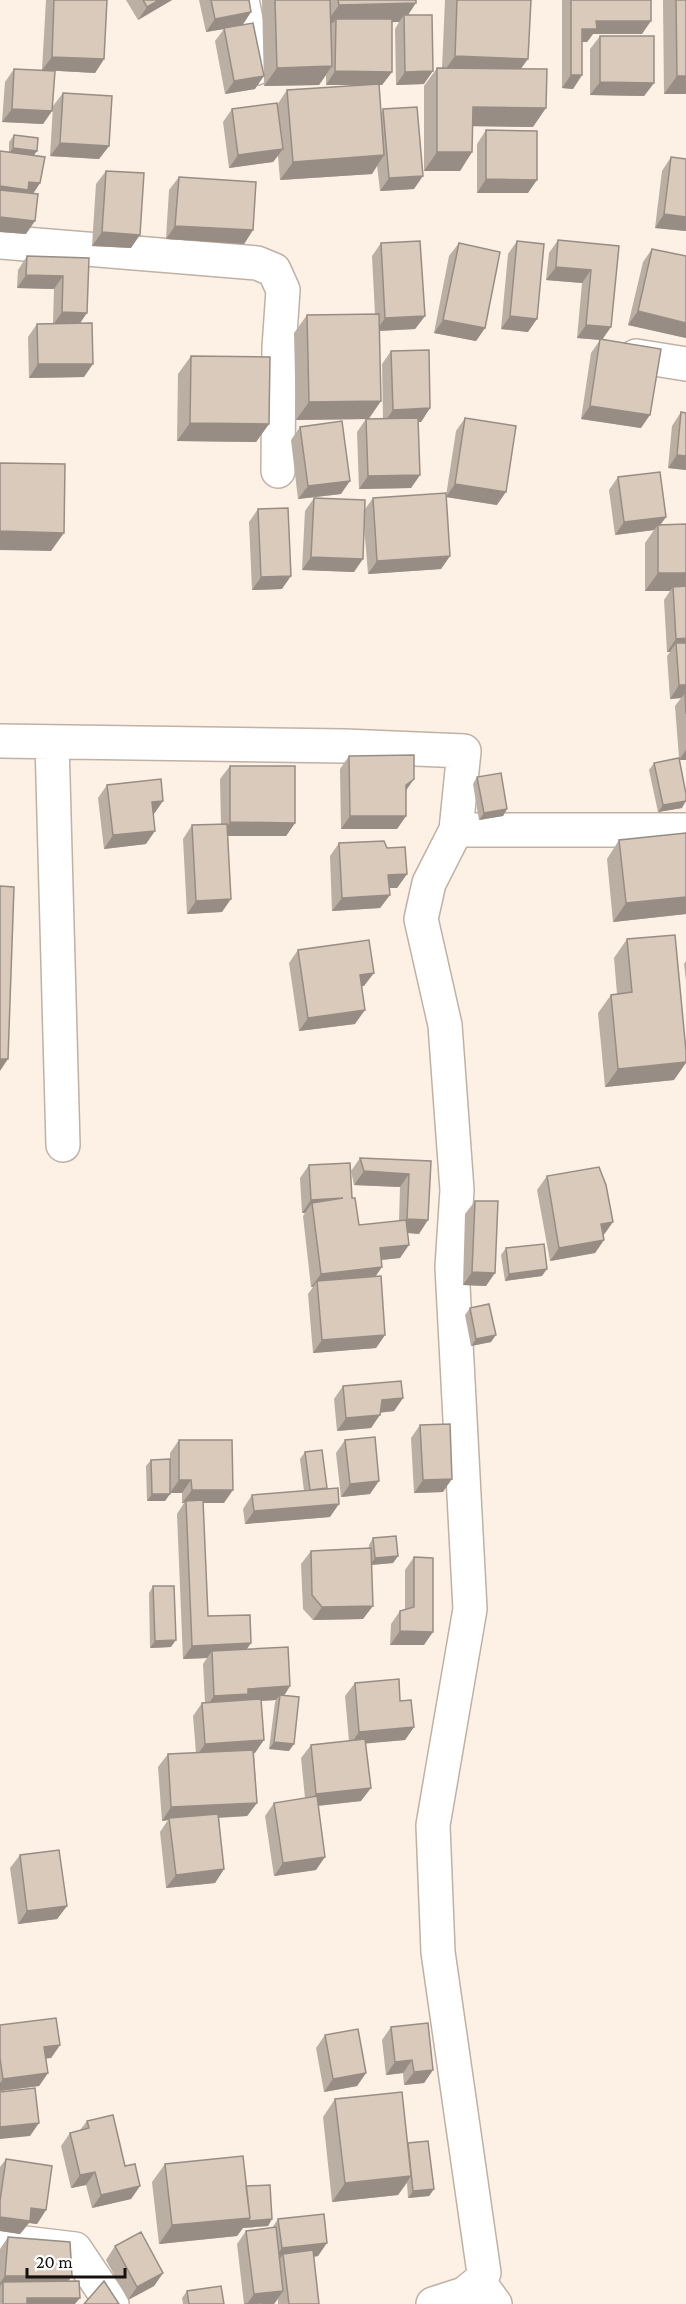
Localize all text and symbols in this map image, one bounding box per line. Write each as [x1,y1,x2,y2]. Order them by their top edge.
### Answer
scale bar [27,2241,124,2279]
text: 20 m [36,2252,73,2272]

